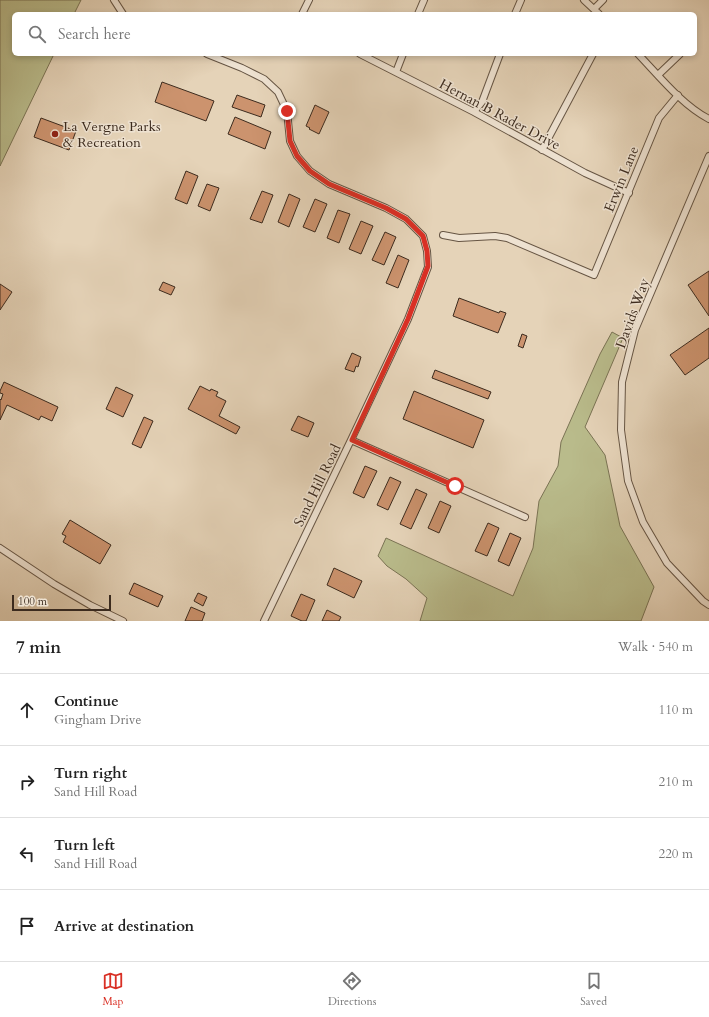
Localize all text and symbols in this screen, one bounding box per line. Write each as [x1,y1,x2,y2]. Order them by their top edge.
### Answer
search box [12,12,697,56]
icon: search [26,23,48,45]
text: Search here [58,24,131,44]
street label: Hernan B Rader Drive [436,74,564,154]
route end [278,102,296,120]
place label: La Vergne Parks & Recreation [63,117,161,152]
marker: La Vergne Parks & Recreation [50,129,60,139]
street label: Erwin Lane [600,143,643,215]
street label: Davids Way [611,275,654,351]
street label: Sand Hill Road [289,440,346,530]
route start [446,477,464,495]
scale bar [12,593,111,612]
text: 100 m [18,594,47,609]
text: 7 min [16,636,61,659]
text: Walk · 540 m [618,638,693,656]
text: Continue [54,691,119,711]
icon: ahead [16,699,38,721]
text: 110 m [659,701,693,719]
text: Gingham Drive [54,711,141,729]
text: Turn right [54,763,127,783]
icon: right [16,771,38,793]
text: 210 m [659,773,693,791]
text: Sand Hill Road [54,783,137,801]
text: Turn left [54,835,115,855]
icon: left [16,843,38,865]
text: 220 m [659,845,693,863]
text: Sand Hill Road [54,855,137,873]
icon: arrive [16,915,38,937]
text: Arrive at destination [54,916,194,936]
tab: Map [102,970,124,1009]
tab: Directions [328,970,376,1009]
tab: Saved [580,970,607,1009]

